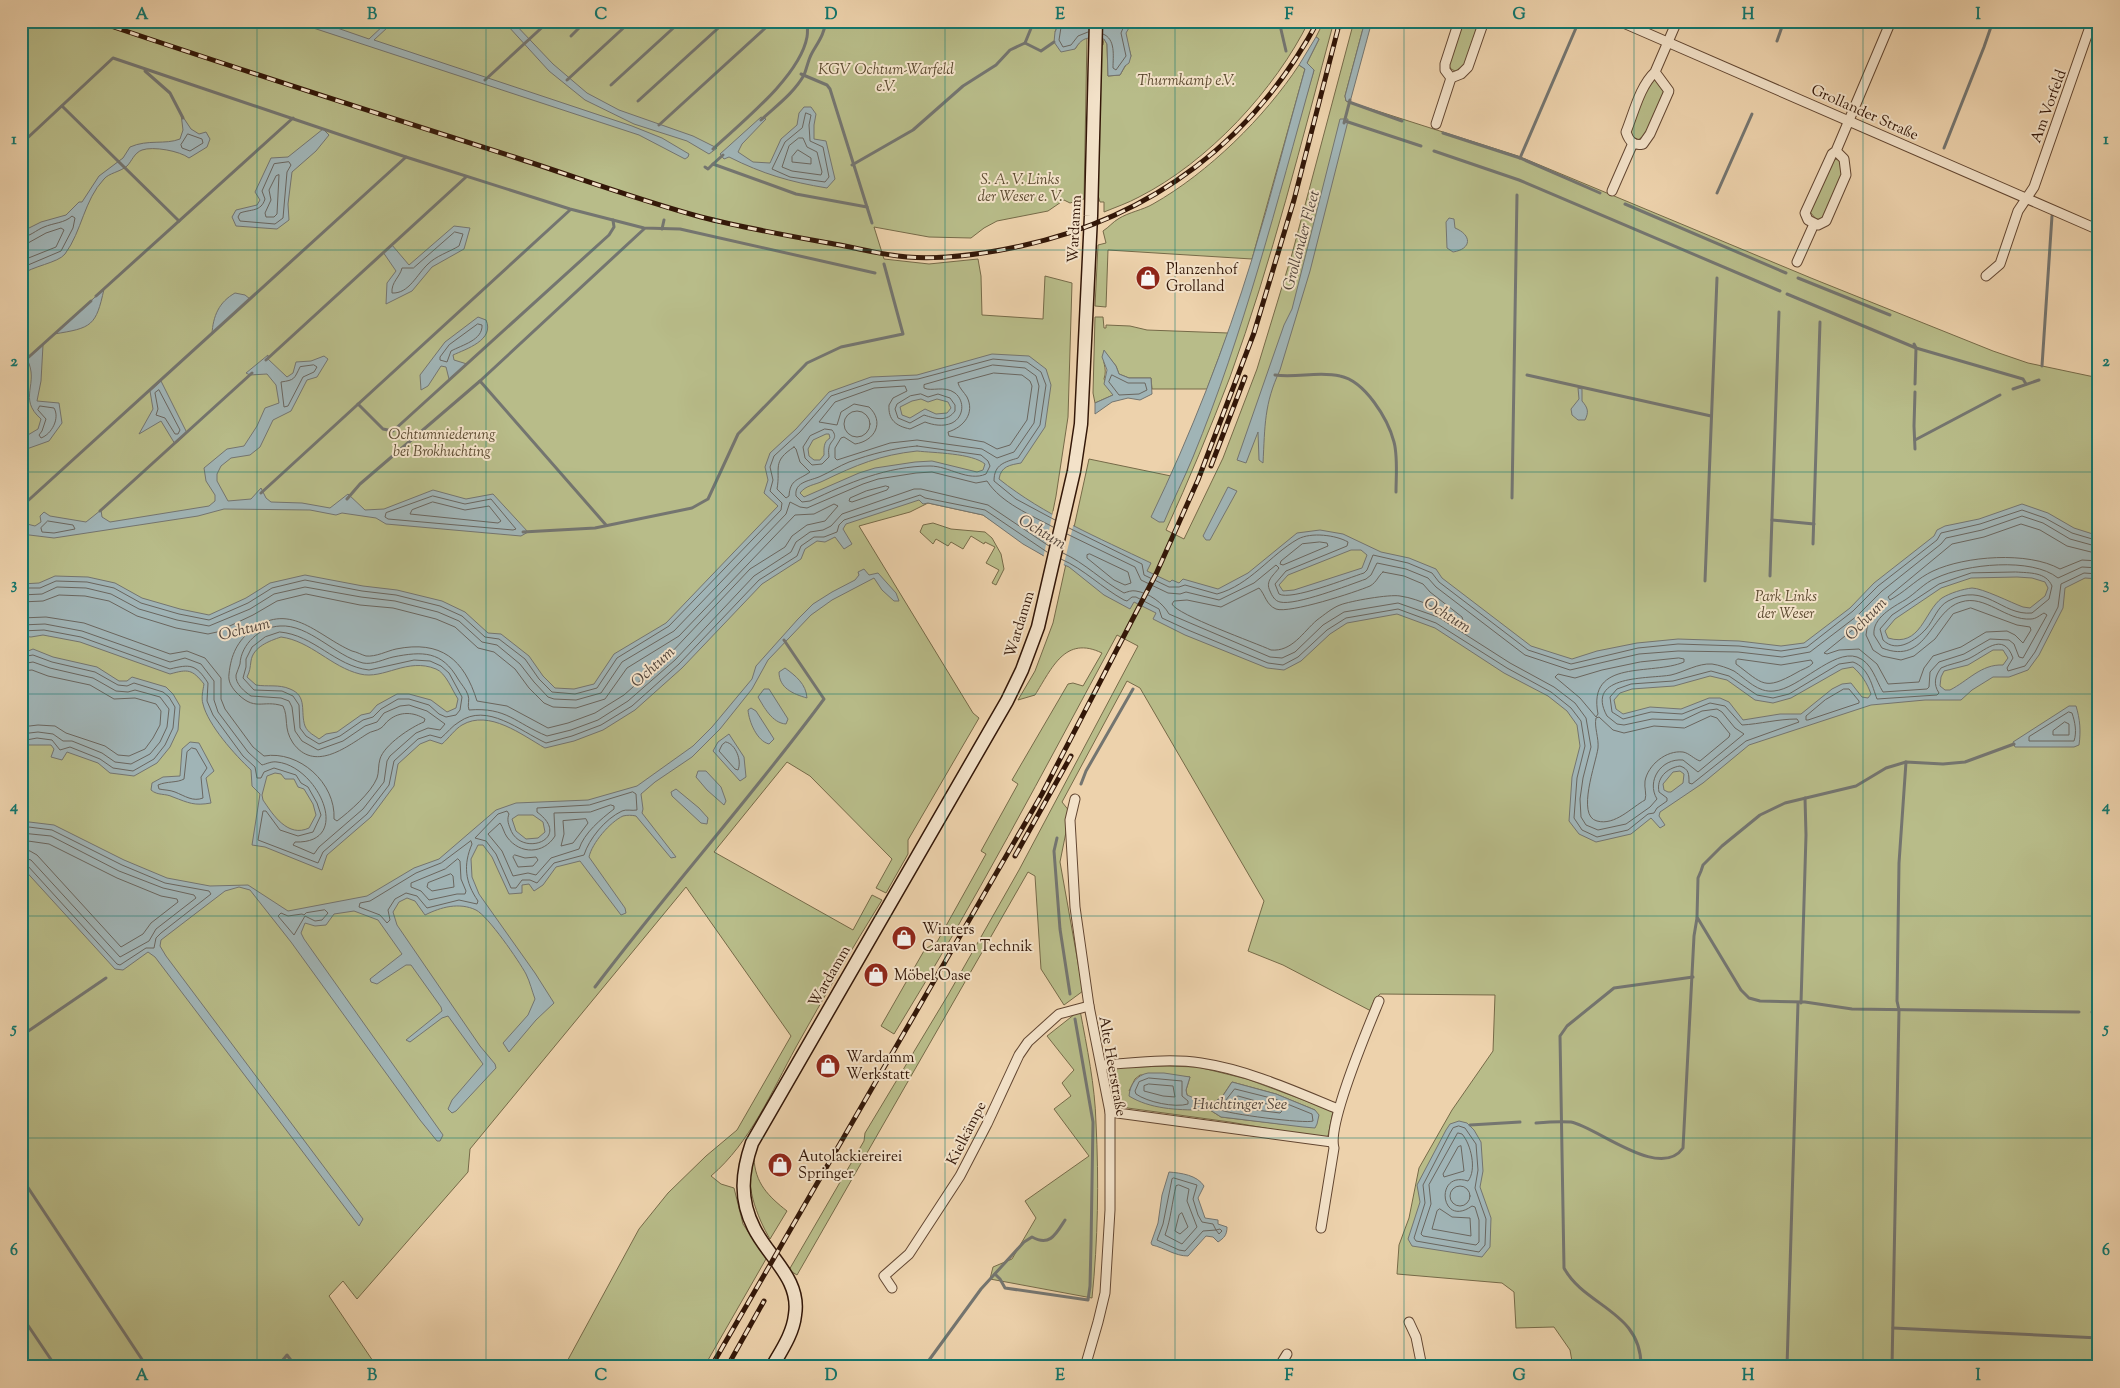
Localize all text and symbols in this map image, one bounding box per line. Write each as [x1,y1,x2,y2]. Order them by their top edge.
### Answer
text: A [136,4,149,27]
text: B [367,4,377,27]
text: C [595,4,608,27]
text: D [825,4,838,27]
text: E [1055,4,1065,27]
text: F [1285,4,1294,27]
text: G [1512,4,1526,27]
text: H [1742,4,1755,27]
text: I [1975,4,1981,27]
park label: KGV Ochtum-Warfeld e.V. [818,60,955,98]
street label: Am Vorfeld [2026,66,2073,146]
park label: Thurmkamp e.V. [1137,71,1235,92]
street label: Grollander Straße [1807,80,1921,146]
text: 1 [11,129,17,152]
text: 1 [2103,129,2109,152]
park label: S. A. V. Links der Weser e. V. [978,170,1062,208]
water label: Grollander Fleet [1278,188,1327,293]
street label: Wardamm [1063,194,1088,264]
place label: Planzenhof Grolland [1166,260,1239,298]
shop icon: Planzenhof Grolland [1135,265,1161,291]
text: 2 [10,351,18,374]
text: 2 [2102,351,2110,374]
park label: Ochtumniederung bei Brokhuchting [388,425,496,463]
water label: Ochtum [1013,510,1070,556]
text: 3 [11,574,18,597]
text: 3 [2103,574,2110,597]
park label: Park Links der Weser [1755,587,1817,625]
street label: Wardamm [1000,588,1041,660]
water label: Ochtum [1418,592,1475,640]
water label: Ochtum [1840,593,1893,647]
water label: Ochtum [216,613,273,648]
water label: Ochtum [627,642,681,694]
text: 4 [9,796,18,819]
text: 4 [2101,796,2110,819]
place label: Winters Caravan Technik [922,920,1033,958]
shop icon: Winters Caravan Technik [891,925,917,951]
street label: Wardamm [804,941,857,1012]
shop icon: Möbel Oase [863,962,889,988]
place label: Möbel Oase [894,966,971,987]
street label: Alte Heerstraße [1092,1014,1131,1118]
text: 5 [9,1018,17,1041]
text: 5 [2101,1018,2109,1041]
place label: Wardamm Werkstatt [846,1048,915,1086]
shop icon: Wardamm Werkstatt [815,1053,841,1079]
water label: Huchtinger See [1193,1094,1287,1117]
street label: Kielkämpe [942,1098,992,1169]
place label: Autolackiereirei Springer [798,1147,902,1185]
shop icon: Autolackiereirei Springer [767,1152,793,1178]
text: 6 [10,1240,18,1263]
text: 6 [2102,1240,2110,1263]
text: A [136,1365,149,1388]
text: B [367,1365,377,1388]
text: C [595,1365,608,1388]
text: D [825,1365,838,1388]
text: E [1055,1365,1065,1388]
text: F [1285,1365,1294,1388]
text: G [1512,1365,1526,1388]
text: H [1742,1365,1755,1388]
text: I [1975,1365,1981,1388]

